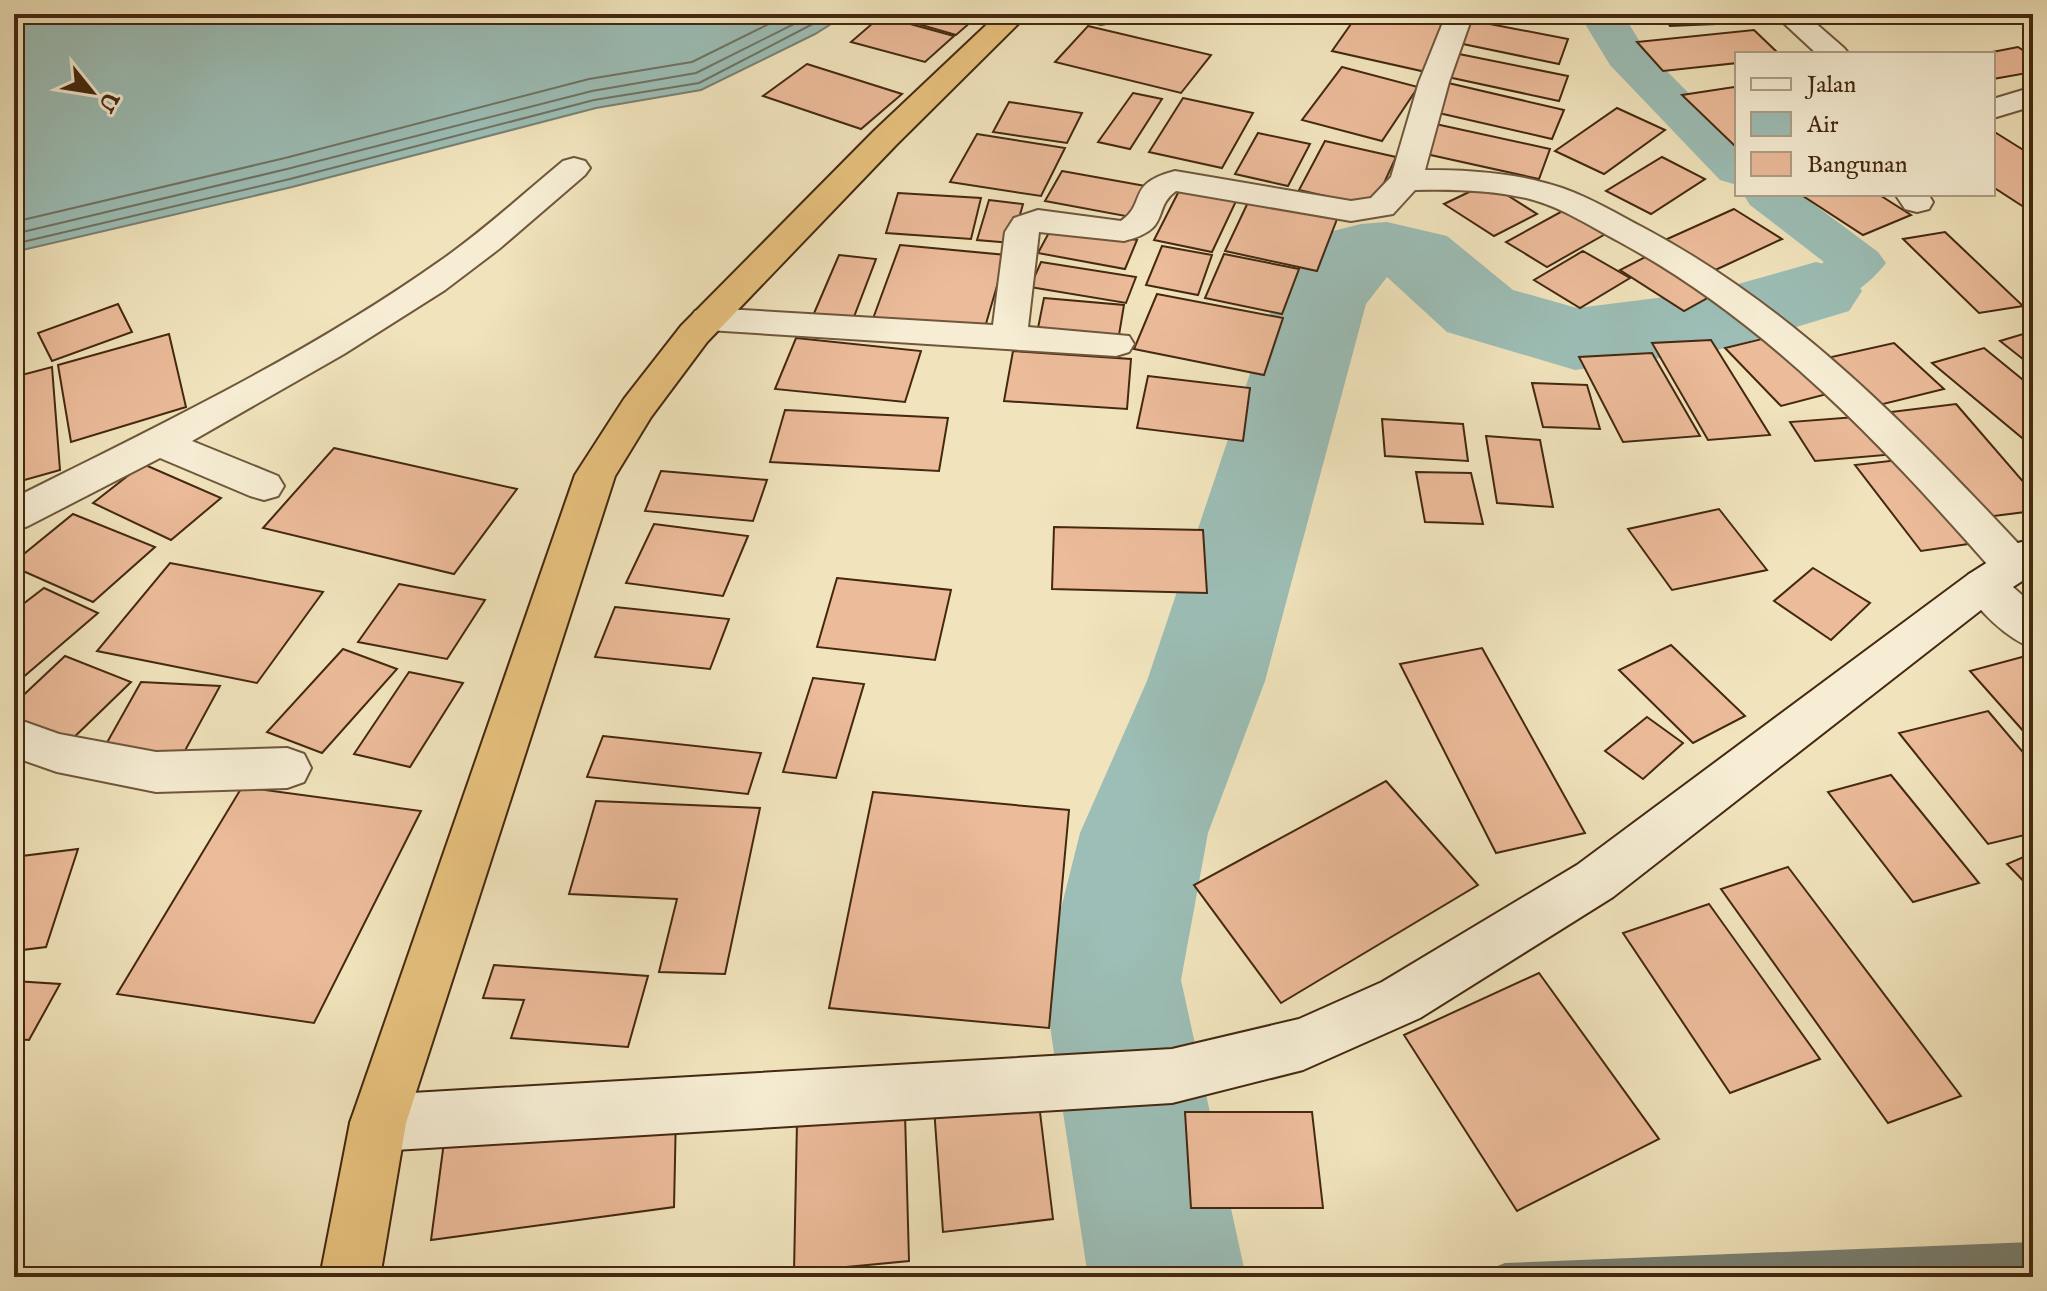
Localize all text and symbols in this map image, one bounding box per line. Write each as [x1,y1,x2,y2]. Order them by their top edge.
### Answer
north arrow [52,52,132,132]
legend [1735,52,1995,196]
text: Jalan [1804,70,1856,101]
text: U [90,85,125,117]
text: Air [1806,110,1839,141]
text: Bangunan [1807,150,1908,181]

